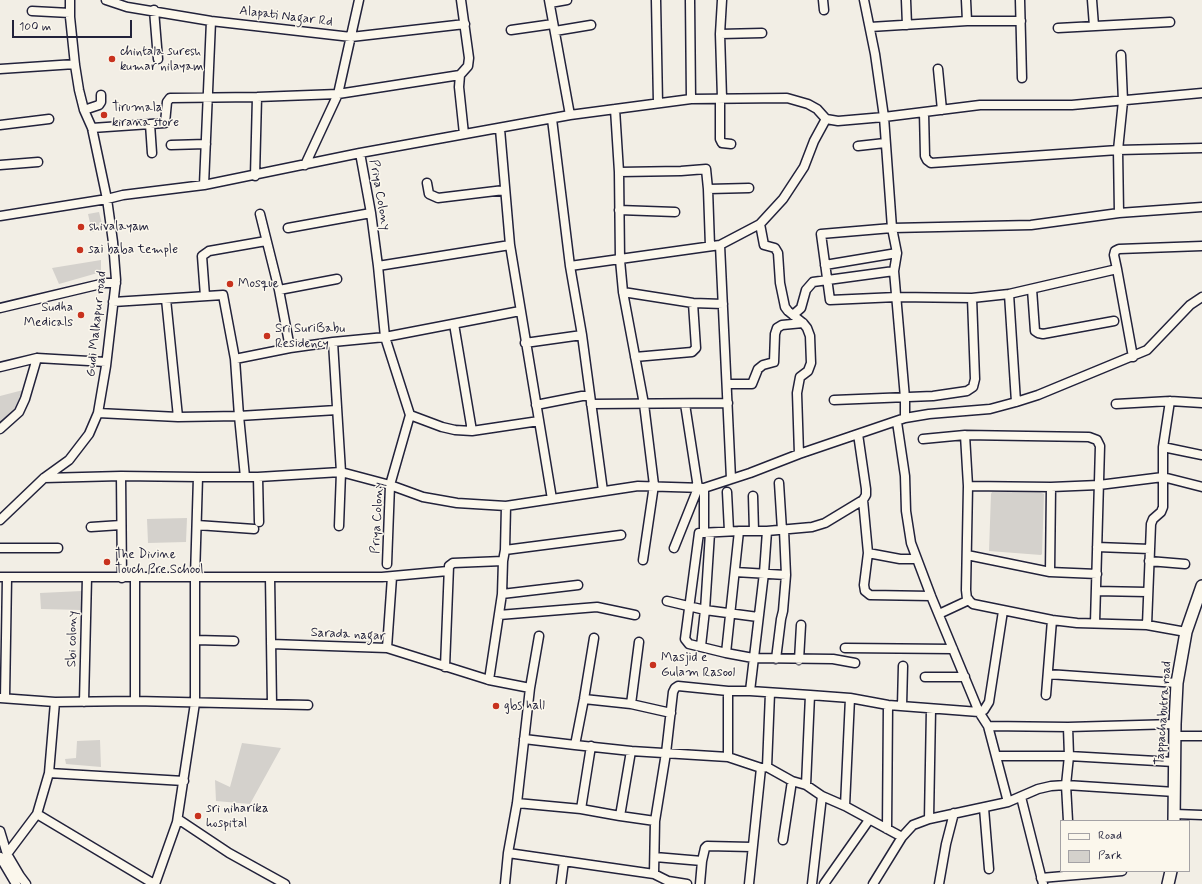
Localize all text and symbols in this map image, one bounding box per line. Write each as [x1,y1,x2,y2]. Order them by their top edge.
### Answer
street label: Alapati Nagar Rd [238,4,334,30]
scale bar [14,12,134,38]
text: 100 m [19,19,51,35]
place label: chintala suresh kumar nilayam [120,44,203,75]
marker: chintala suresh kumar nilayam [107,54,117,64]
place label: Tirumala kirana store [112,100,179,131]
marker: Tirumala kirana store [99,110,109,120]
street label: Priya Colony [365,158,393,232]
place label: shivalayam [89,219,149,235]
marker: shivalayam [76,222,86,232]
place label: sai baba temple [88,242,178,258]
marker: sai baba temple [75,245,85,255]
street label: Gudi Malkapur road [84,270,110,378]
place label: Mosque [238,276,279,292]
marker: Mosque [225,279,235,289]
place label: Sudha Medicals [24,300,73,331]
marker: Sudha Medicals [76,310,86,320]
place label: Sri SuriBabu Residency [275,321,345,352]
marker: Sri SuriBabu Residency [262,331,272,341]
street label: Priya Colony [368,482,388,554]
place label: The Divine Touch Pre School [115,547,204,578]
marker: The Divine Touch Pre School [102,557,112,567]
street label: Sbi colony [65,611,81,667]
street label: Sarada nagar [310,625,386,645]
place label: Masjid e Gulam Rasool [661,650,735,681]
marker: Masjid e Gulam Rasool [648,660,658,670]
street label: Tappachabutra road [1153,660,1175,766]
place label: gbs hall [504,698,545,714]
marker: gbs hall [491,701,501,711]
place label: sri niharika hospital [206,801,269,832]
marker: sri niharika hospital [193,811,203,821]
legend [1060,820,1190,872]
text: Road [1098,828,1122,844]
text: Park [1098,848,1122,864]

